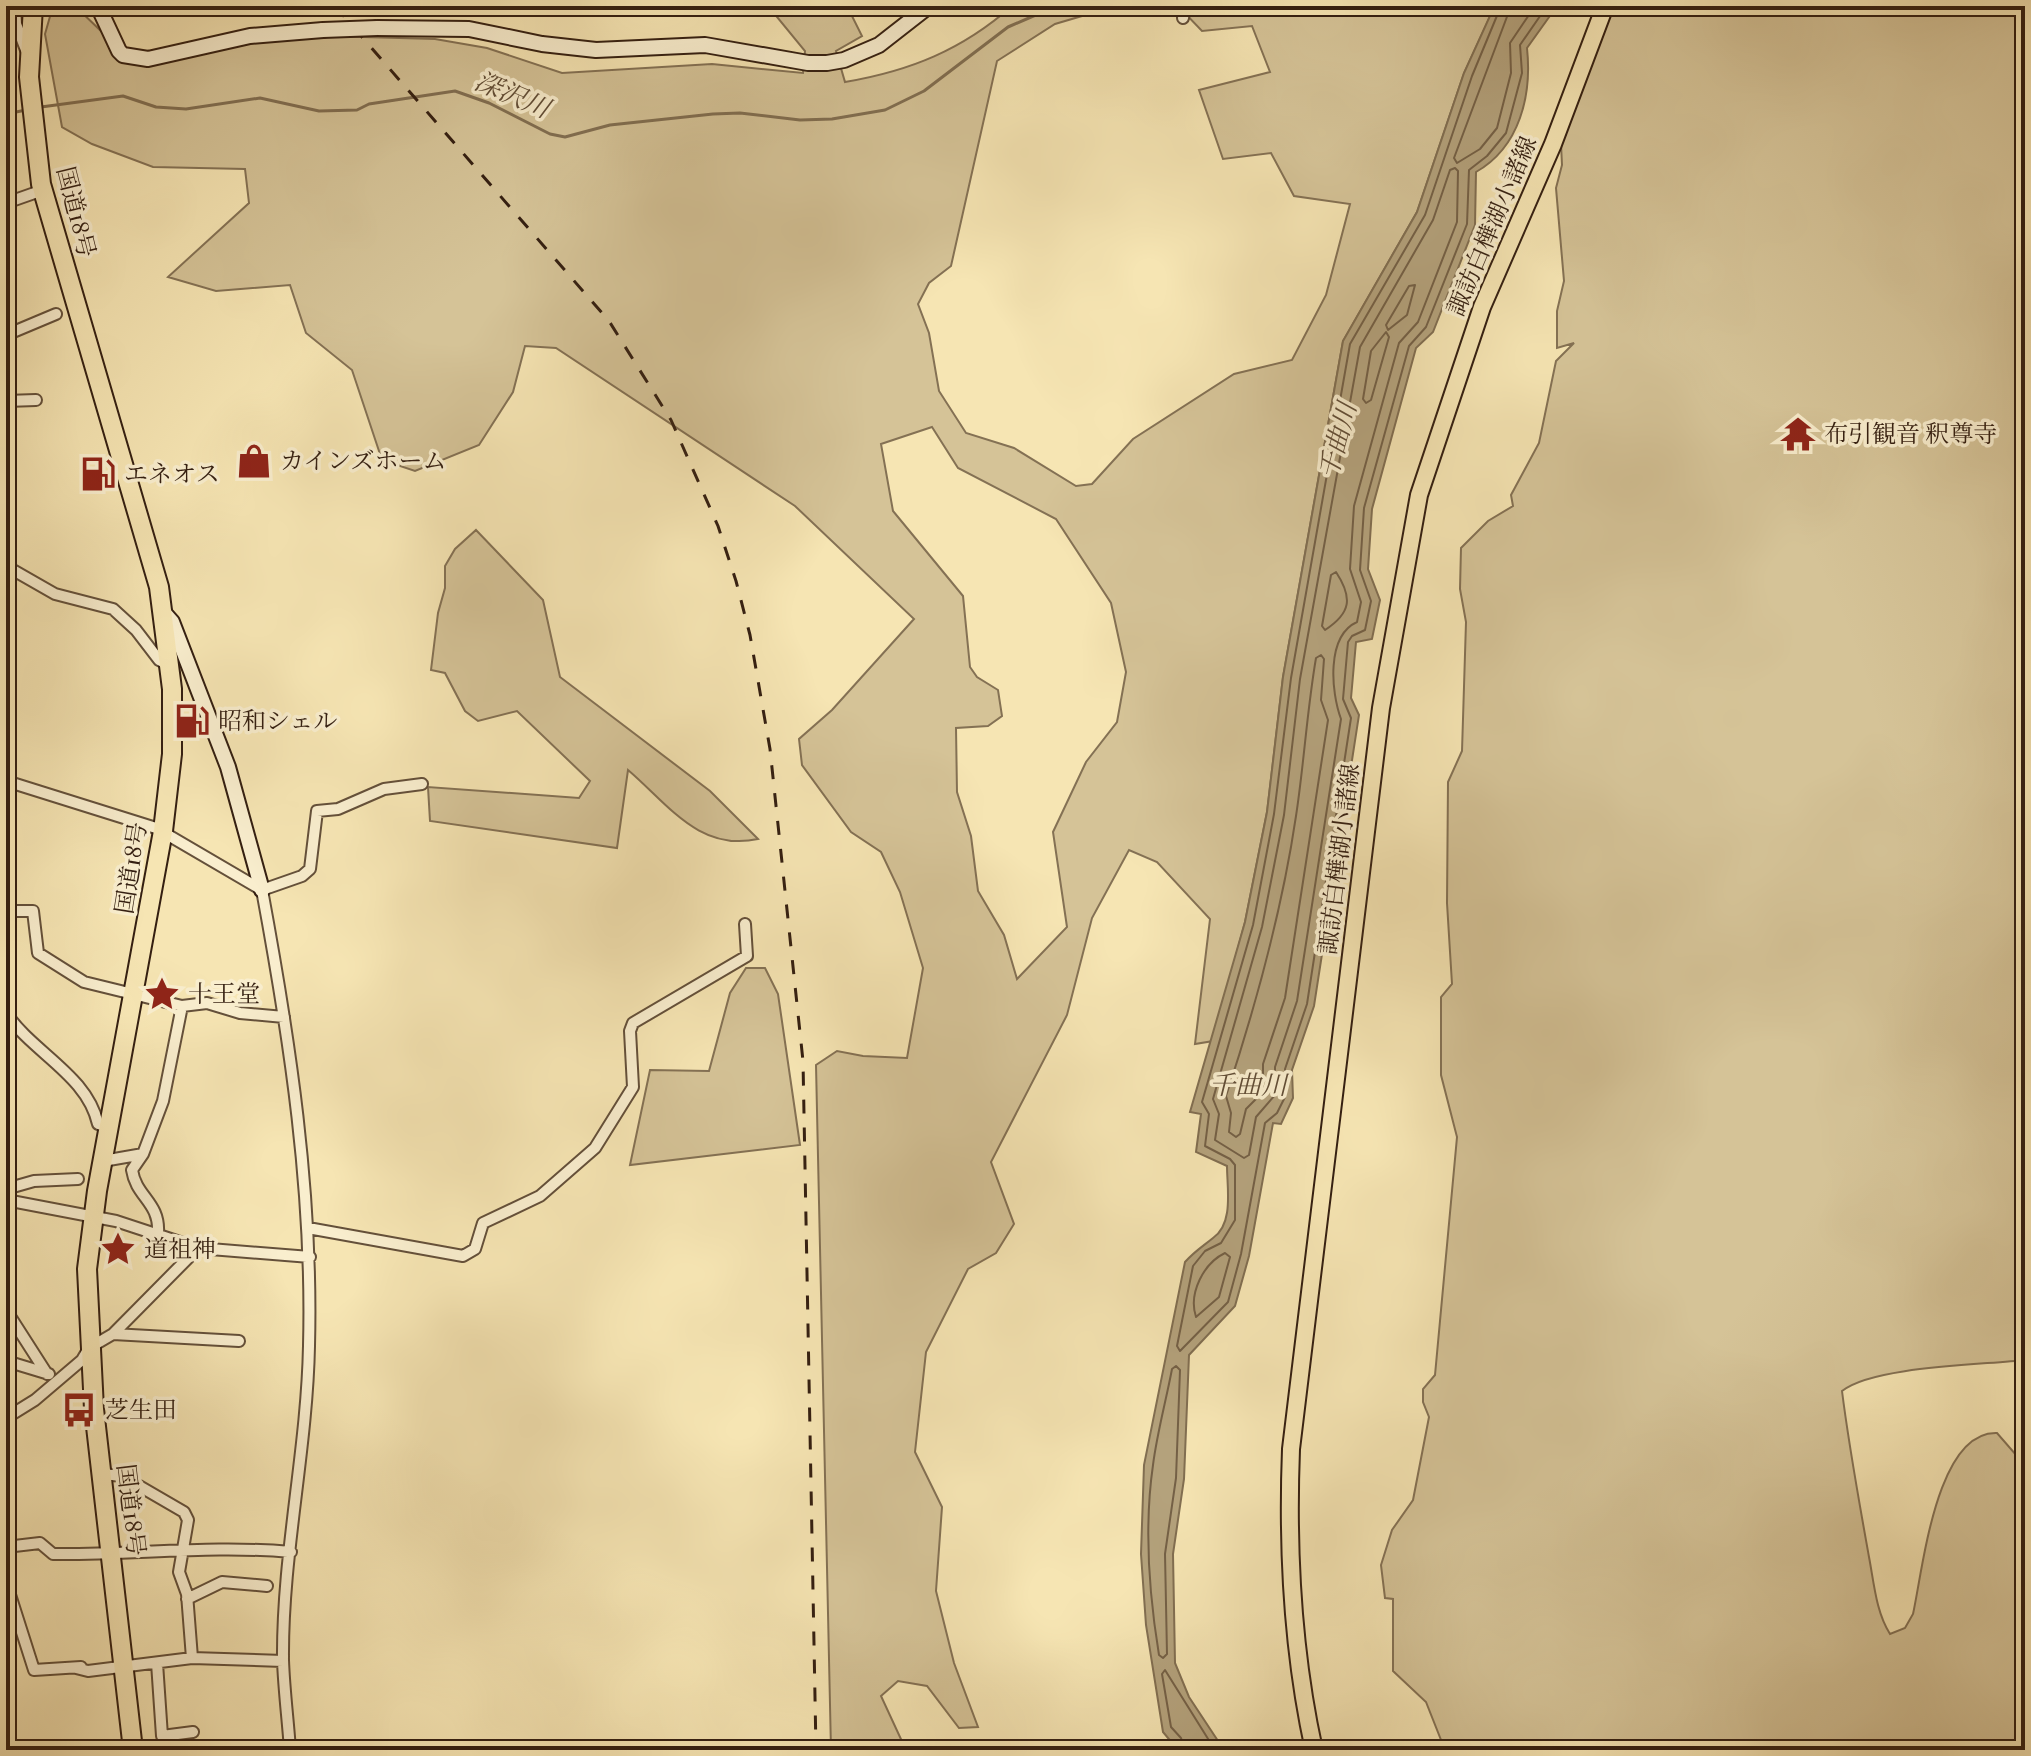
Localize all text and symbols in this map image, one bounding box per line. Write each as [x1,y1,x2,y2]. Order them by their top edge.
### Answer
water label: 深沢川 [470,65,557,126]
street label: 諏訪白樺湖小諸線 [1442,132,1542,320]
street label: 国道18号 [51,164,101,260]
water label: 千曲川 [1313,396,1364,483]
temple icon: 布引観音 釈尊寺 [1779,415,1817,453]
place label: 布引観音 釈尊寺 [1824,420,1997,448]
shop icon: カインズホーム [235,442,273,480]
place label: カインズホーム [280,447,447,475]
fuel station icon: エネオス [79,455,117,493]
place label: エネオス [124,460,220,488]
fuel station icon: 昭和シェル [173,702,211,740]
place label: 昭和シェル [218,707,338,735]
street label: 諏訪白樺湖小諸線 [1313,762,1365,956]
street label: 国道18号 [110,820,152,916]
place icon: 十王堂 [143,975,181,1013]
place label: 十王堂 [188,980,260,1008]
water label: 千曲川 [1209,1070,1290,1101]
place icon: 道祖神 [99,1230,137,1268]
place label: 道祖神 [144,1235,216,1263]
bus stop icon: 芝生田 [60,1391,98,1429]
place label: 芝生田 [105,1396,177,1424]
street label: 国道18号 [111,1462,151,1558]

